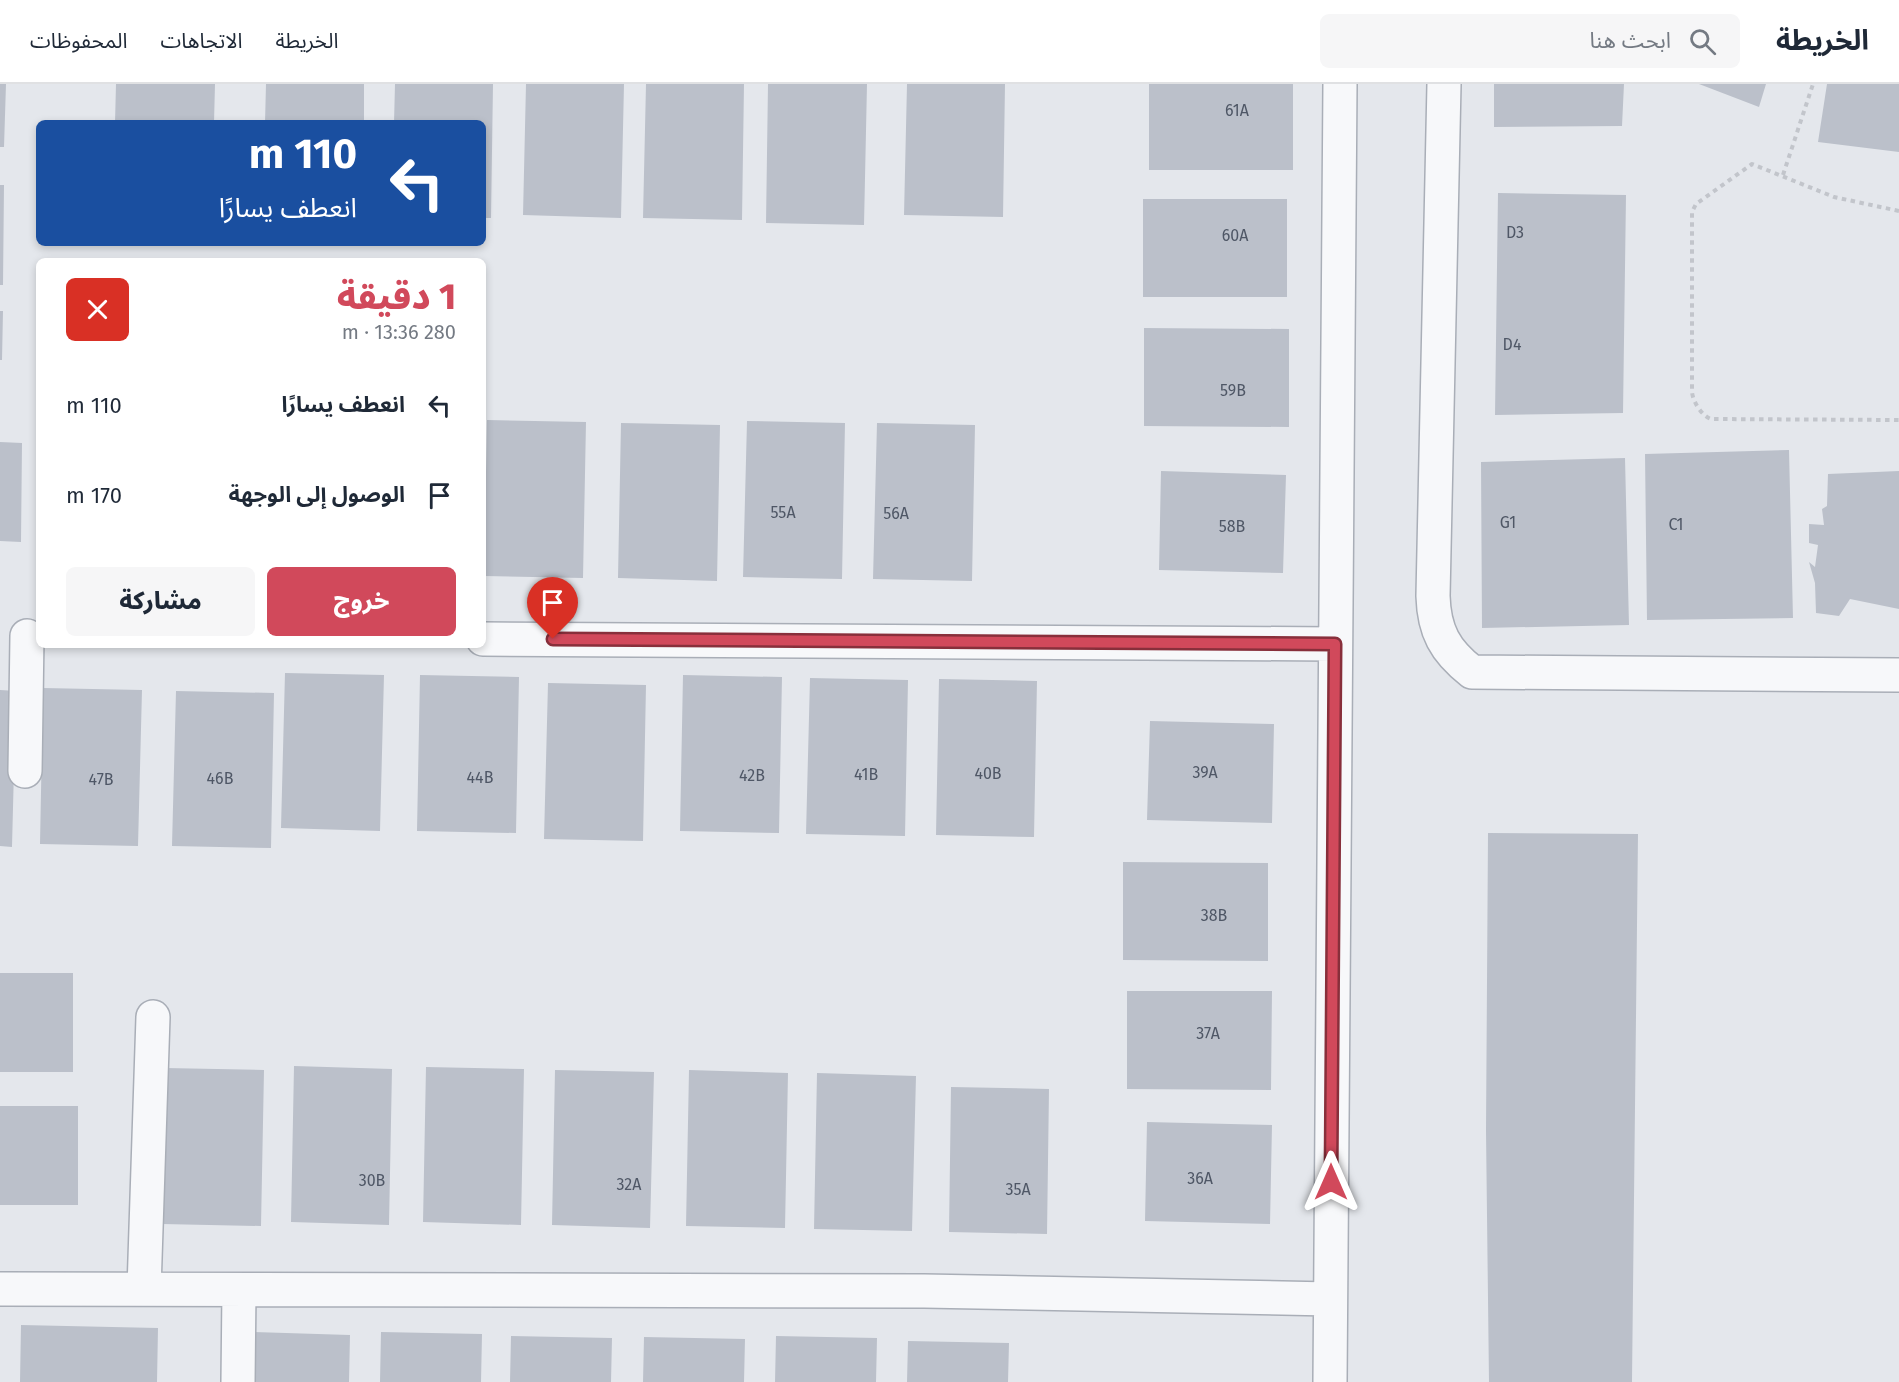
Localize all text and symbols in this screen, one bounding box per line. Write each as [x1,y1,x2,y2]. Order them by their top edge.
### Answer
search box [1320,14,1740,68]
text: الخريطة [1776,24,1869,57]
icon: search [1686,25,1719,58]
text: ابحث هنا [1589,27,1671,54]
text: المحفوظات [30,28,127,54]
text: الاتجاهات [160,28,242,54]
text: الخريطة [275,28,338,54]
house number: 61A [1225,101,1250,120]
text: 110 m [249,129,357,179]
icon: left [378,144,456,222]
text: انعطف يسارًا [219,192,357,224]
house number: D3 [1506,223,1524,242]
house number: 60A [1222,226,1249,245]
text: 1 دقيقة [337,275,456,319]
button: close [66,278,129,341]
text: 280 m · 13:36 [342,320,456,344]
house number: D4 [1503,335,1522,354]
house number: 59B [1220,381,1246,400]
icon: left [423,389,456,422]
text: انعطف يسارًا [282,391,405,418]
text: 110 m [66,392,122,419]
icon: arrive [423,479,456,512]
text: الوصول إلى الوجهة [228,481,405,508]
text: 170 m [66,482,122,509]
house number: 55A [770,503,796,522]
house number: 56A [883,504,910,523]
house number: G1 [1500,513,1516,532]
house number: C1 [1668,515,1684,534]
house number: 58B [1219,517,1246,536]
button: مشاركة [66,567,255,636]
button: خروج [267,567,456,636]
pin [527,577,578,639]
icon: arrive [536,586,569,619]
house number: 39A [1192,763,1218,782]
house number: 40B [974,764,1002,783]
house number: 41B [854,765,878,784]
house number: 42B [739,766,765,785]
house number: 44B [467,768,494,787]
house number: 46B [207,769,234,788]
house number: 47B [89,770,114,789]
house number: 38B [1201,906,1228,925]
house number: 37A [1196,1024,1221,1043]
position arrow [1299,1150,1363,1214]
house number: 36A [1187,1169,1214,1188]
house number: 30B [359,1171,386,1190]
house number: 32A [617,1175,642,1194]
house number: 35A [1005,1180,1031,1199]

